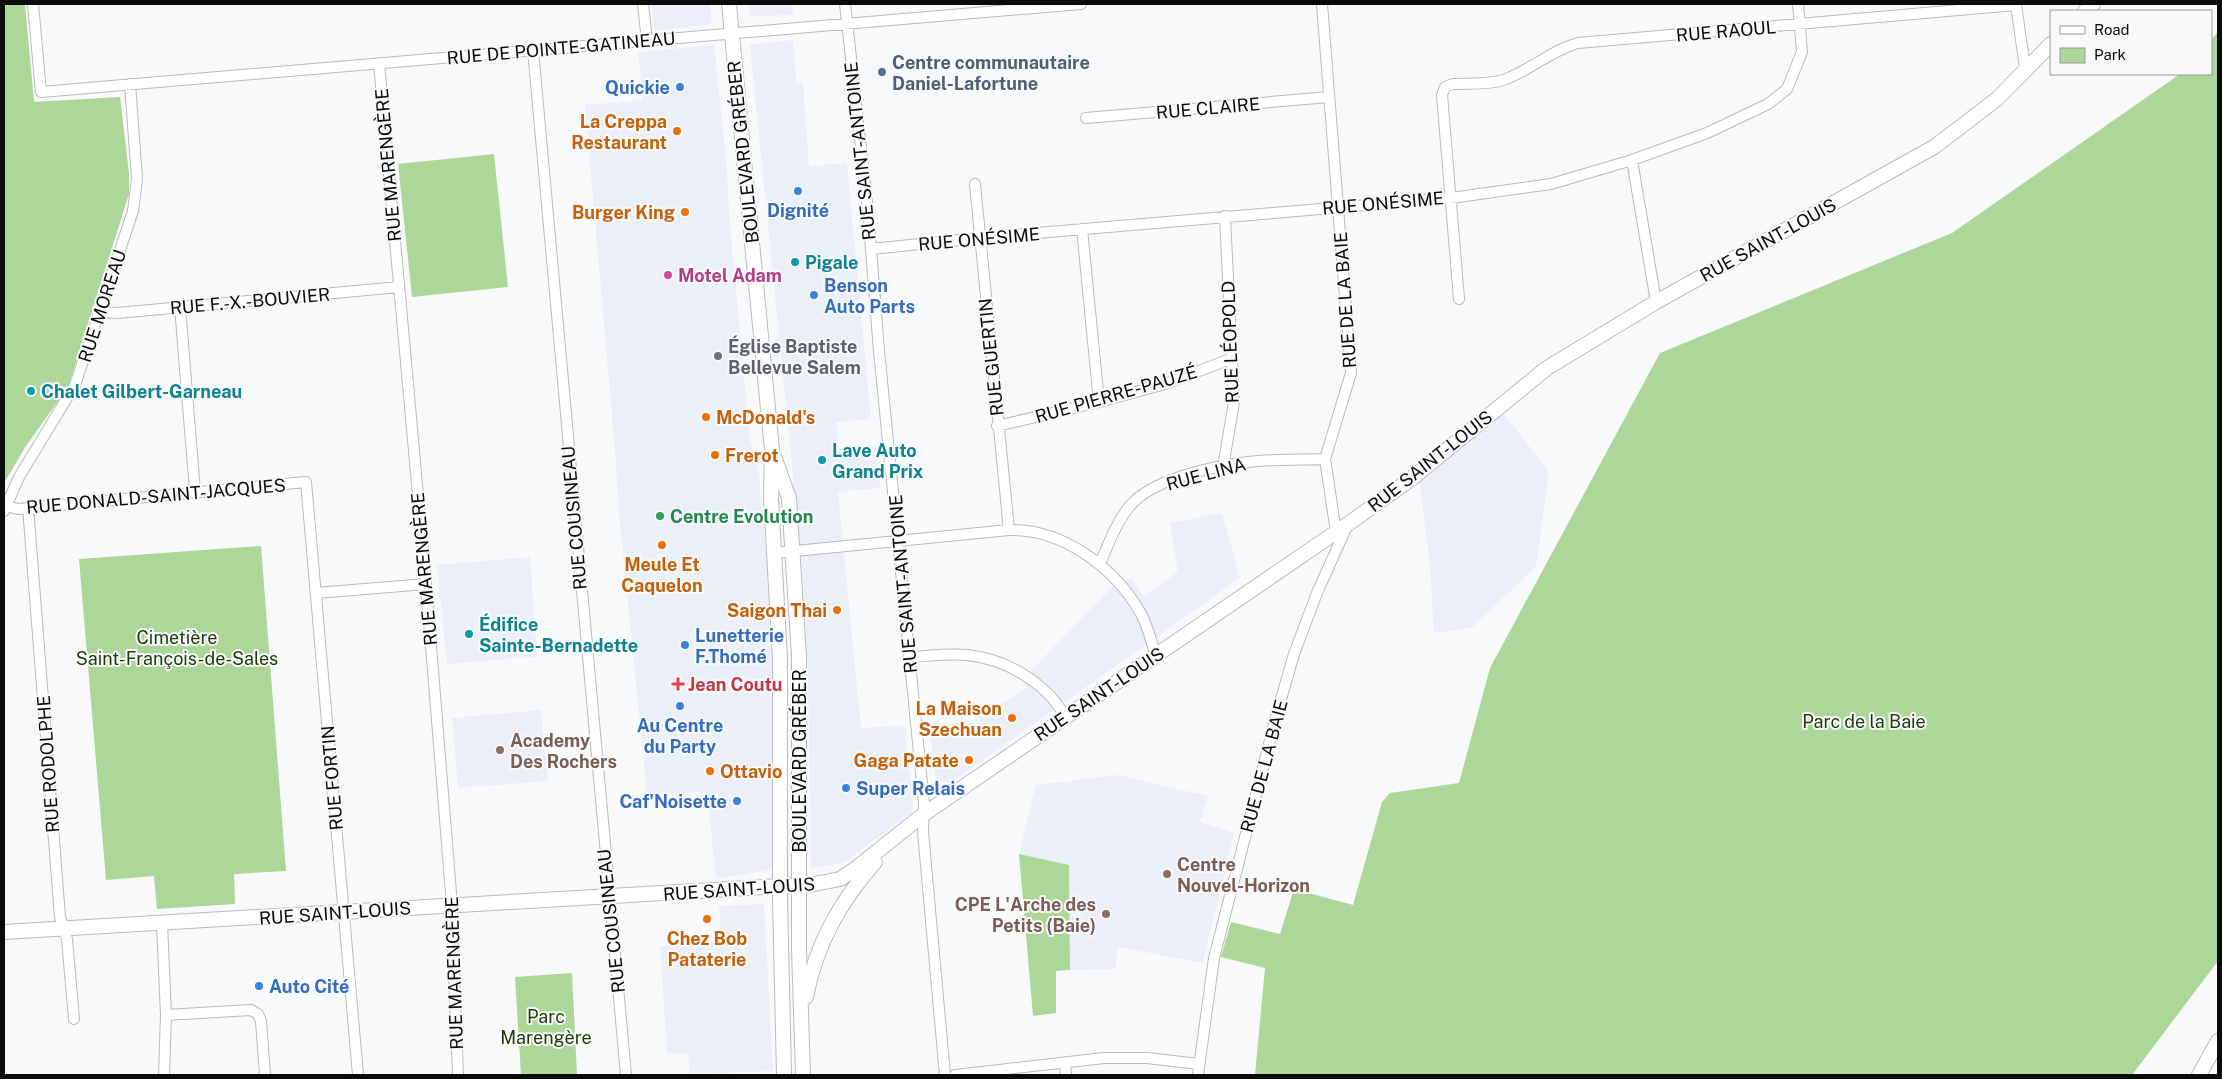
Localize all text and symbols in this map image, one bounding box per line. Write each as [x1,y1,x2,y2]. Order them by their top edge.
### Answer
legend [2050,10,2212,75]
street label: RUE RAOUL [1675,16,1777,46]
text: Road [2094,21,2130,38]
street label: RUE DE POINTE-GATINEAU [446,28,676,68]
text: Park [2094,46,2126,63]
place label: Centre communautaire Daniel-Lafortune [892,52,1090,94]
street label: BOULEVARD GRÉBER [722,60,763,244]
street label: RUE SAINT-ANTOINE [840,61,880,241]
marker: Centre communautaire Daniel-Lafortune [876,66,888,78]
place label: Quickie [605,77,670,98]
marker: Quickie [674,81,686,93]
street label: RUE MARENGÈRE [370,88,405,243]
street label: RUE CLAIRE [1155,93,1261,123]
place label: La Creppa Restaurant [571,111,667,153]
marker: La Creppa Restaurant [671,125,683,137]
marker: Dignité [792,185,804,197]
street label: RUE ONÉSIME [1321,186,1445,219]
street label: RUE SAINT-LOUIS [1696,194,1840,286]
place label: Dignité [767,200,829,221]
place label: Burger King [572,202,675,223]
marker: Burger King [679,206,691,218]
street label: RUE ONÉSIME [917,222,1041,255]
street label: RUE DE LA BAIE [1330,231,1360,369]
street label: RUE MOREAU [74,247,130,365]
place label: Pigale [805,252,858,273]
marker: Pigale [789,256,801,268]
place label: Motel Adam [678,265,782,286]
marker: Motel Adam [662,269,674,281]
place label: Benson Auto Parts [824,275,915,317]
street label: RUE LÉOPOLD [1216,280,1243,404]
street label: RUE F.-X.-BOUVIER [169,284,331,318]
marker: Benson Auto Parts [808,289,820,301]
street label: RUE GUERTIN [974,297,1008,417]
place label: Église Baptiste Bellevue Salem [728,335,861,378]
marker: Église Baptiste Bellevue Salem [712,350,724,362]
street label: RUE PIERRE-PAUZÉ [1032,360,1199,427]
place label: Chalet Gilbert-Garneau [41,381,242,402]
marker: Chalet Gilbert-Garneau [25,385,37,397]
street label: RUE SAINT-LOUIS [1364,406,1496,516]
place label: McDonald's [716,407,815,428]
marker: McDonald's [700,411,712,423]
place label: Lave Auto Grand Prix [832,440,924,482]
street label: RUE COUSINEAU [557,445,591,591]
place label: Frerot [725,445,779,466]
marker: Frerot [709,449,721,461]
street label: RUE LINA [1164,453,1248,495]
marker: Lave Auto Grand Prix [816,454,828,466]
street label: RUE DONALD-SAINT-JACQUES [25,474,287,518]
street label: RUE MARENGÈRE [406,492,441,647]
street label: RUE SAINT-ANTOINE [885,494,921,674]
place label: Centre Evolution [670,506,813,527]
marker: Centre Evolution [654,510,666,522]
marker: Meule Et Caquelon [656,539,668,551]
place label: Meule Et Caquelon [621,554,703,596]
place label: Saigon Thai [727,600,827,621]
marker: Saigon Thai [831,604,843,616]
place label: Édifice Sainte-Bernadette [479,613,638,656]
place label: Lunetterie F.Thomé [695,625,784,667]
park label: Cimetière Saint-François-de-Sales [76,627,278,669]
marker: Édifice Sainte-Bernadette [463,628,475,640]
marker: Lunetterie F.Thomé [679,639,691,651]
street label: RUE SAINT-LOUIS [1030,643,1168,745]
street label: BOULEVARD GRÉBER [788,669,810,853]
place label: Jean Coutu [688,674,783,695]
marker: Jean Coutu [672,678,684,690]
street label: RUE RODOLPHE [33,695,63,833]
street label: RUE DE LA BAIE [1236,697,1292,835]
place label: La Maison Szechuan [915,698,1002,740]
marker: Au Centre du Party [674,700,686,712]
park label: Parc de la Baie [1802,711,1926,732]
marker: La Maison Szechuan [1006,712,1018,724]
place label: Au Centre du Party [637,715,723,757]
street label: RUE FORTIN [317,725,347,831]
place label: Academy Des Rochers [510,730,617,772]
marker: Academy Des Rochers [494,744,506,756]
place label: Gaga Patate [854,750,959,771]
marker: Gaga Patate [963,754,975,766]
place label: Ottavio [720,761,782,782]
marker: Ottavio [704,765,716,777]
place label: Super Relais [856,778,965,799]
marker: Super Relais [840,782,852,794]
place label: Caf'Noisette [619,791,727,812]
marker: Caf'Noisette [731,795,743,807]
street label: RUE COUSINEAU [593,848,629,994]
place label: Centre Nouvel-Horizon [1177,854,1310,896]
marker: Centre Nouvel-Horizon [1161,868,1173,880]
street label: RUE SAINT-LOUIS [662,873,816,905]
place label: CPE L'Arche des Petits (Baie) [955,894,1096,936]
street label: RUE MARENGÈRE [440,896,467,1050]
street label: RUE SAINT-LOUIS [258,897,412,929]
marker: CPE L'Arche des Petits (Baie) [1100,908,1112,920]
marker: Chez Bob Pataterie [701,913,713,925]
place label: Chez Bob Pataterie [667,928,747,970]
place label: Auto Cité [269,976,349,997]
marker: Auto Cité [253,980,265,992]
park label: Parc Marengère [500,1006,592,1048]

